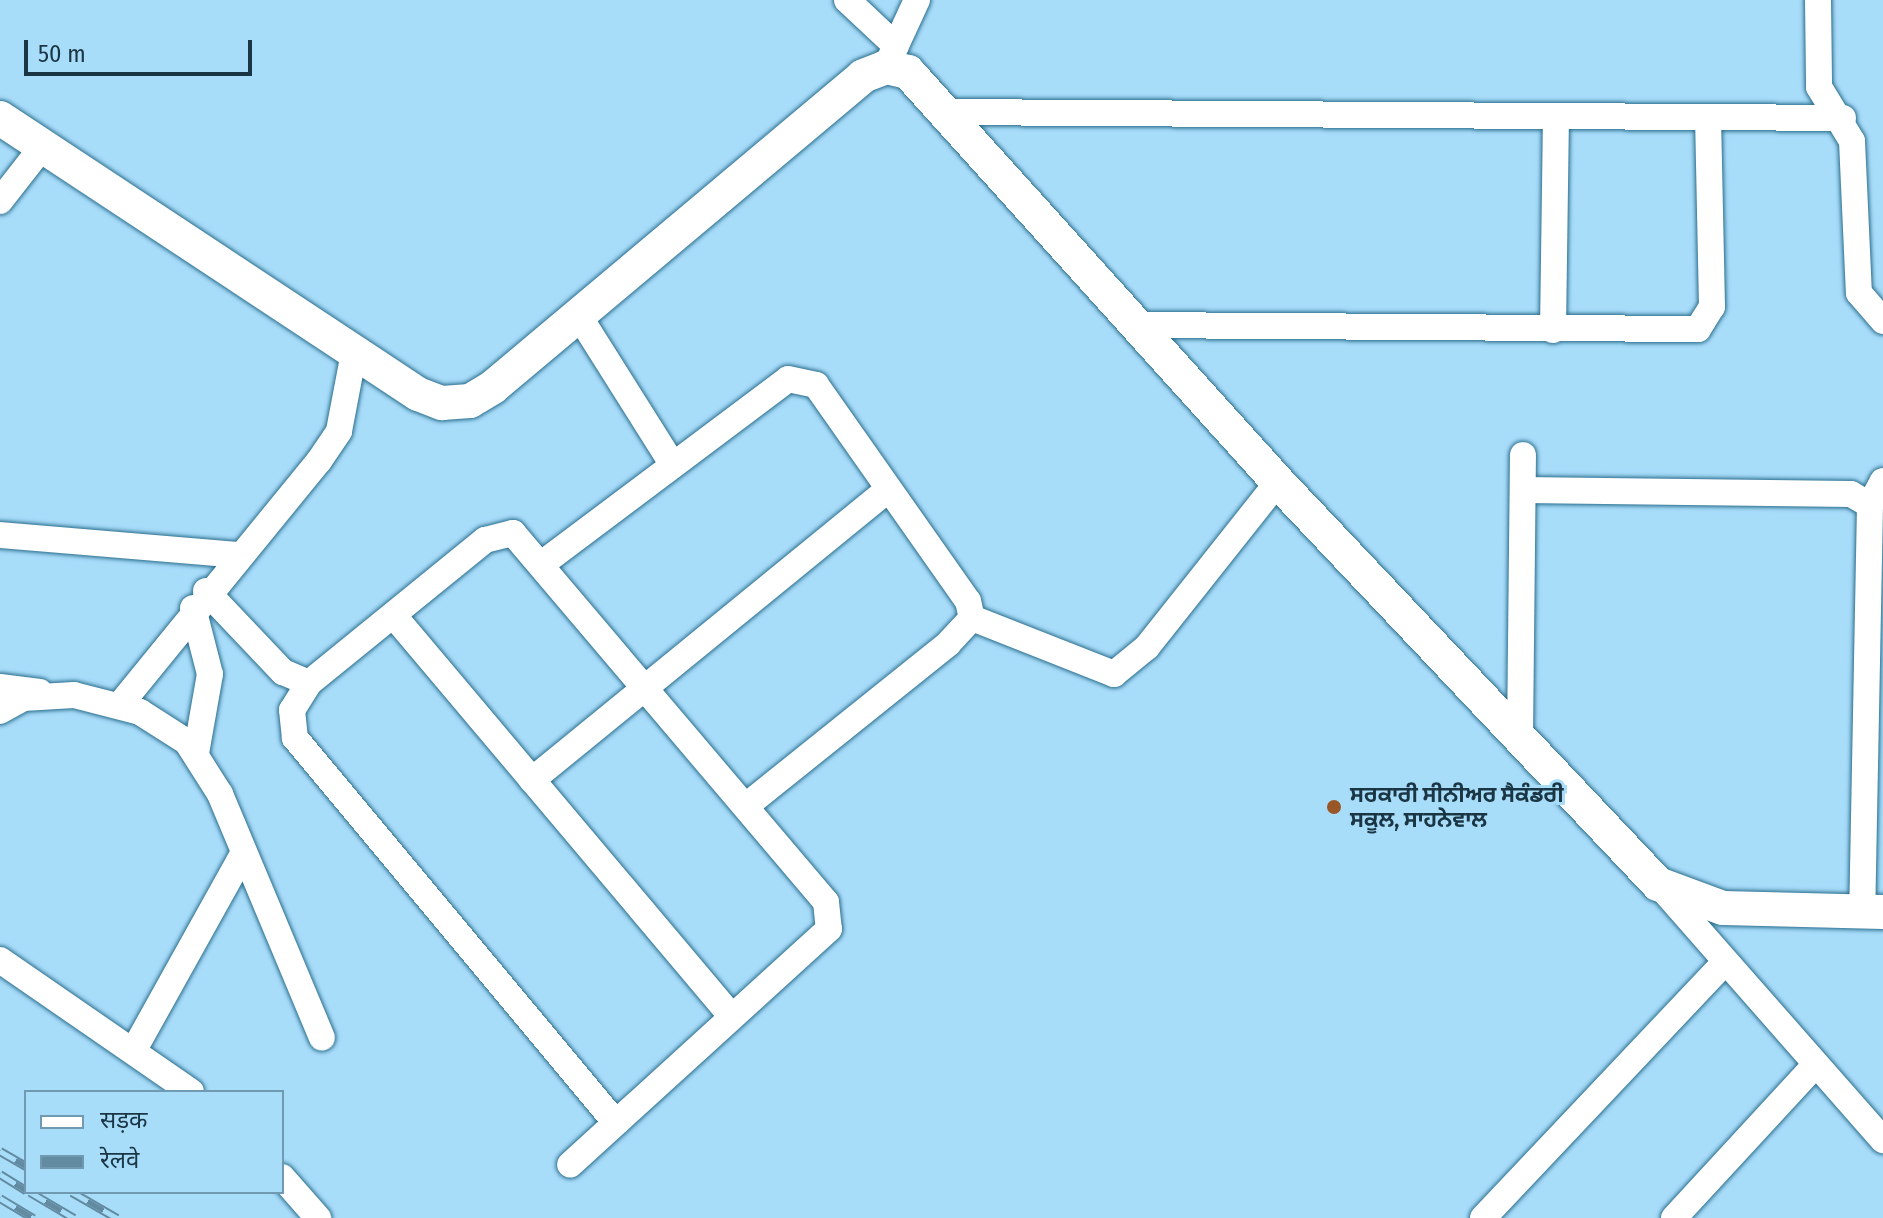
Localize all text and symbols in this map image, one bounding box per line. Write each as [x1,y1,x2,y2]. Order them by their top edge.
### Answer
scale bar [28,24,256,74]
text: 50 m [38,40,86,68]
place label: ਸਰਕਾਰੀ ਸੀਨੀਅਰ ਸੈਕੰਡਰੀ ਸਕੂਲ, ਸਾਹਨੇਵਾਲ [1350,781,1564,832]
marker: ਸਰਕਾਰੀ ਸੀਨੀਅਰ ਸੈਕੰਡਰੀ ਸਕੂਲ, ਸਾਹਨੇਵਾਲ [1325,798,1343,816]
legend [24,1090,284,1194]
text: सड़क [100,1106,148,1134]
text: रेलवे [100,1146,139,1174]

